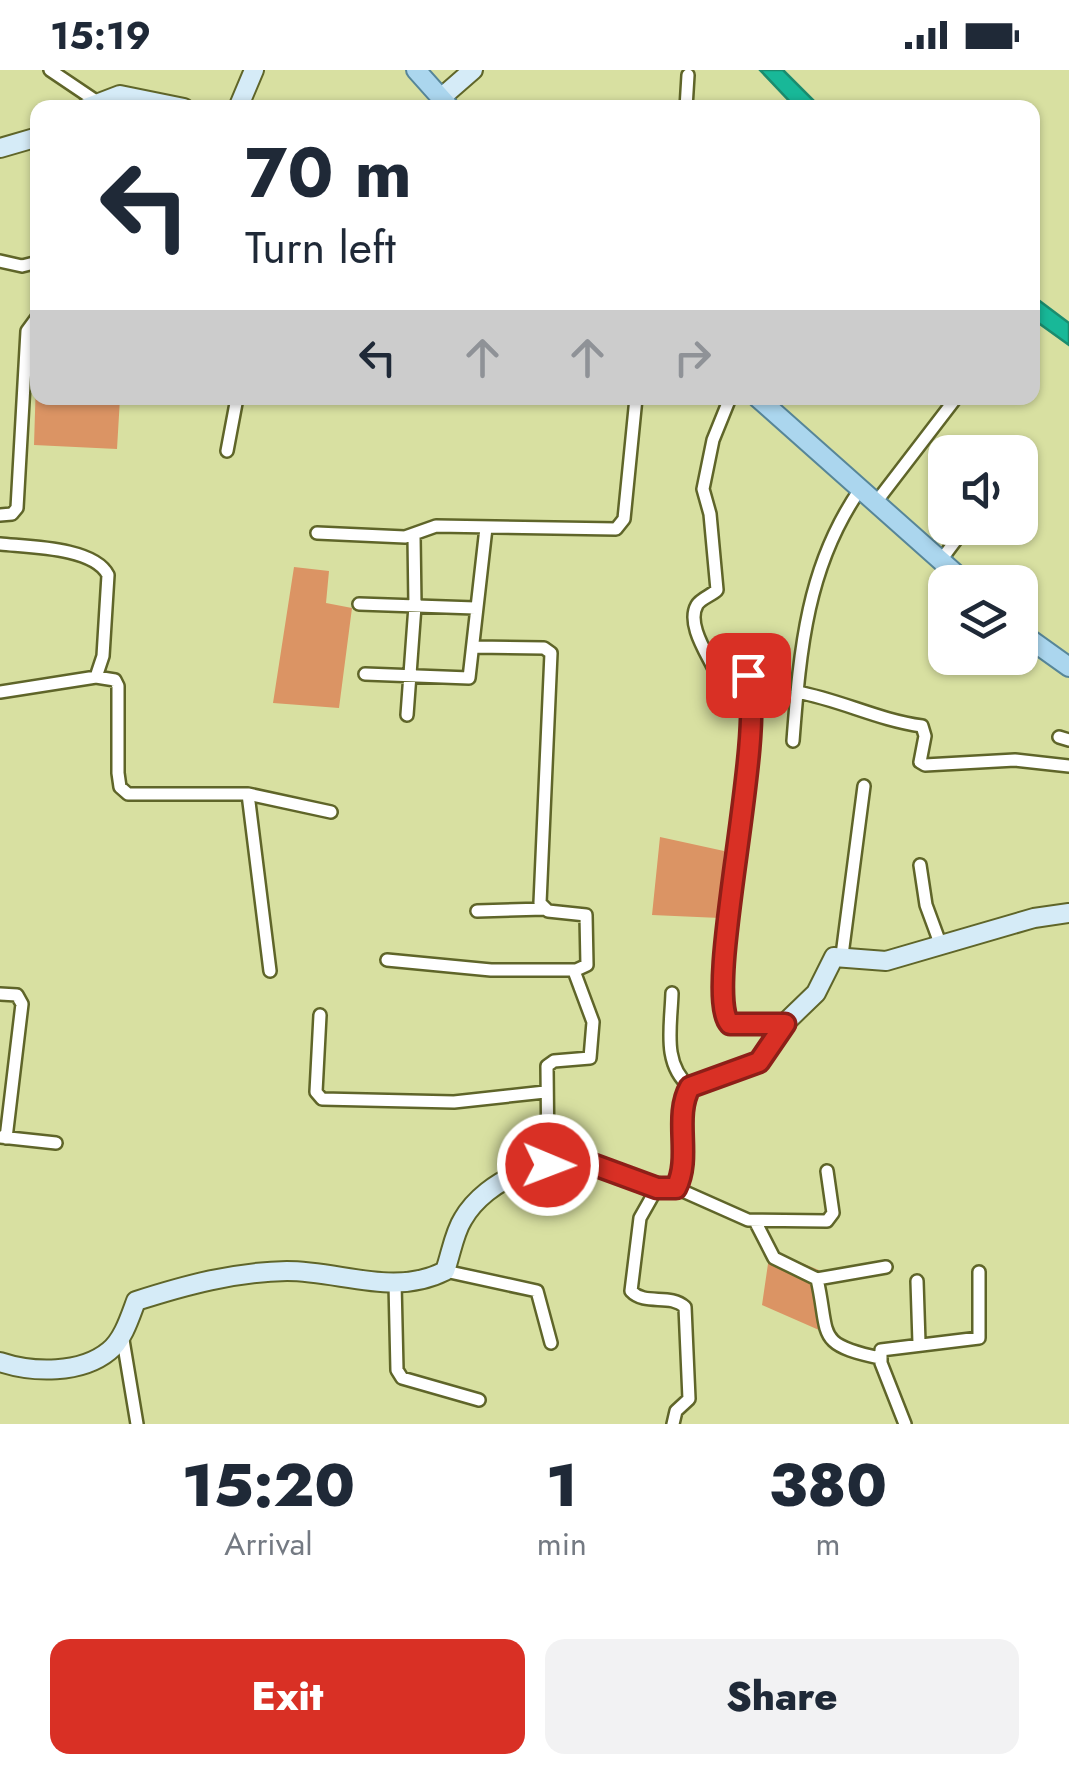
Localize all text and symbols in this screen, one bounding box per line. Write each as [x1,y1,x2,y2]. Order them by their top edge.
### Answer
text: 15:19 [50,8,151,63]
text: 70 m [245,122,412,223]
icon: left [80,140,210,270]
text: Turn left [245,215,396,280]
icon: left [350,330,405,385]
icon: ahead [455,330,510,385]
icon: ahead [560,330,615,385]
icon: right [665,330,720,385]
map controls [928,435,1038,675]
button: sound [928,435,1038,545]
button: layers [928,565,1038,675]
pin [706,633,791,718]
icon: arrive [721,648,776,703]
position arrow [496,1113,600,1217]
text: 15:20 [182,1442,355,1529]
text: 1 [546,1442,578,1529]
text: 380 [769,1442,887,1529]
text: Arrival [224,1521,313,1567]
text: min [537,1521,587,1567]
text: m [815,1521,840,1567]
button: Exit [50,1639,525,1754]
button: Share [545,1639,1019,1754]

